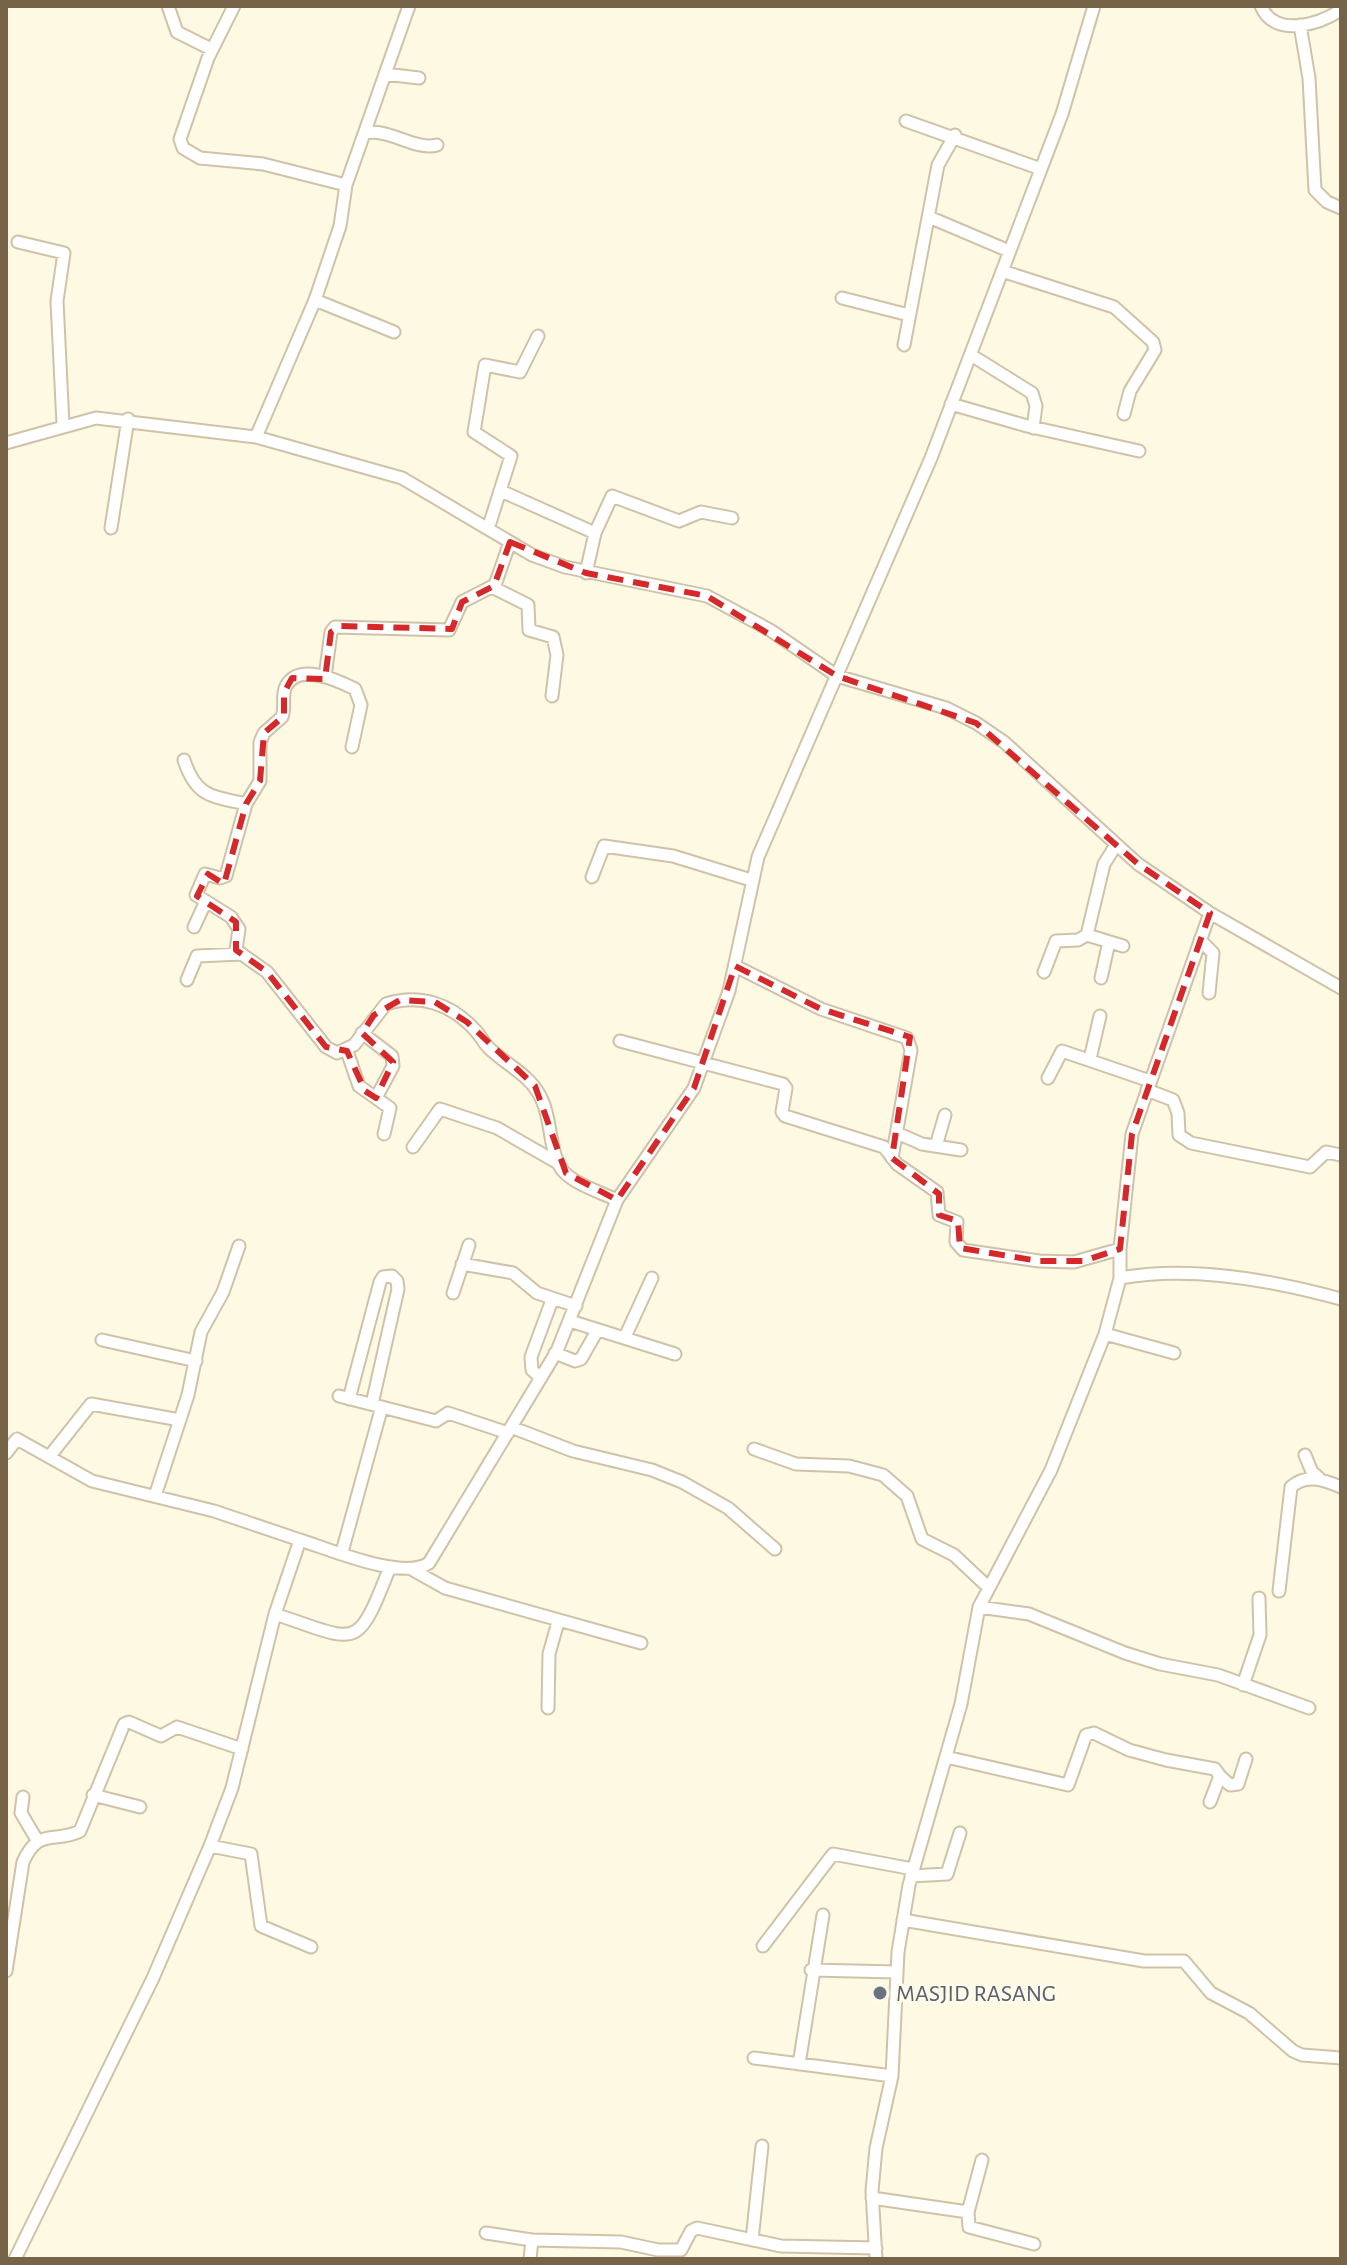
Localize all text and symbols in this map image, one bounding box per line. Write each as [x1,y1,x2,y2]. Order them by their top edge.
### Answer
place label: MASJID RASANG [896,1982,1056,2006]
marker: MASJID RASANG [871,1984,889,2002]

